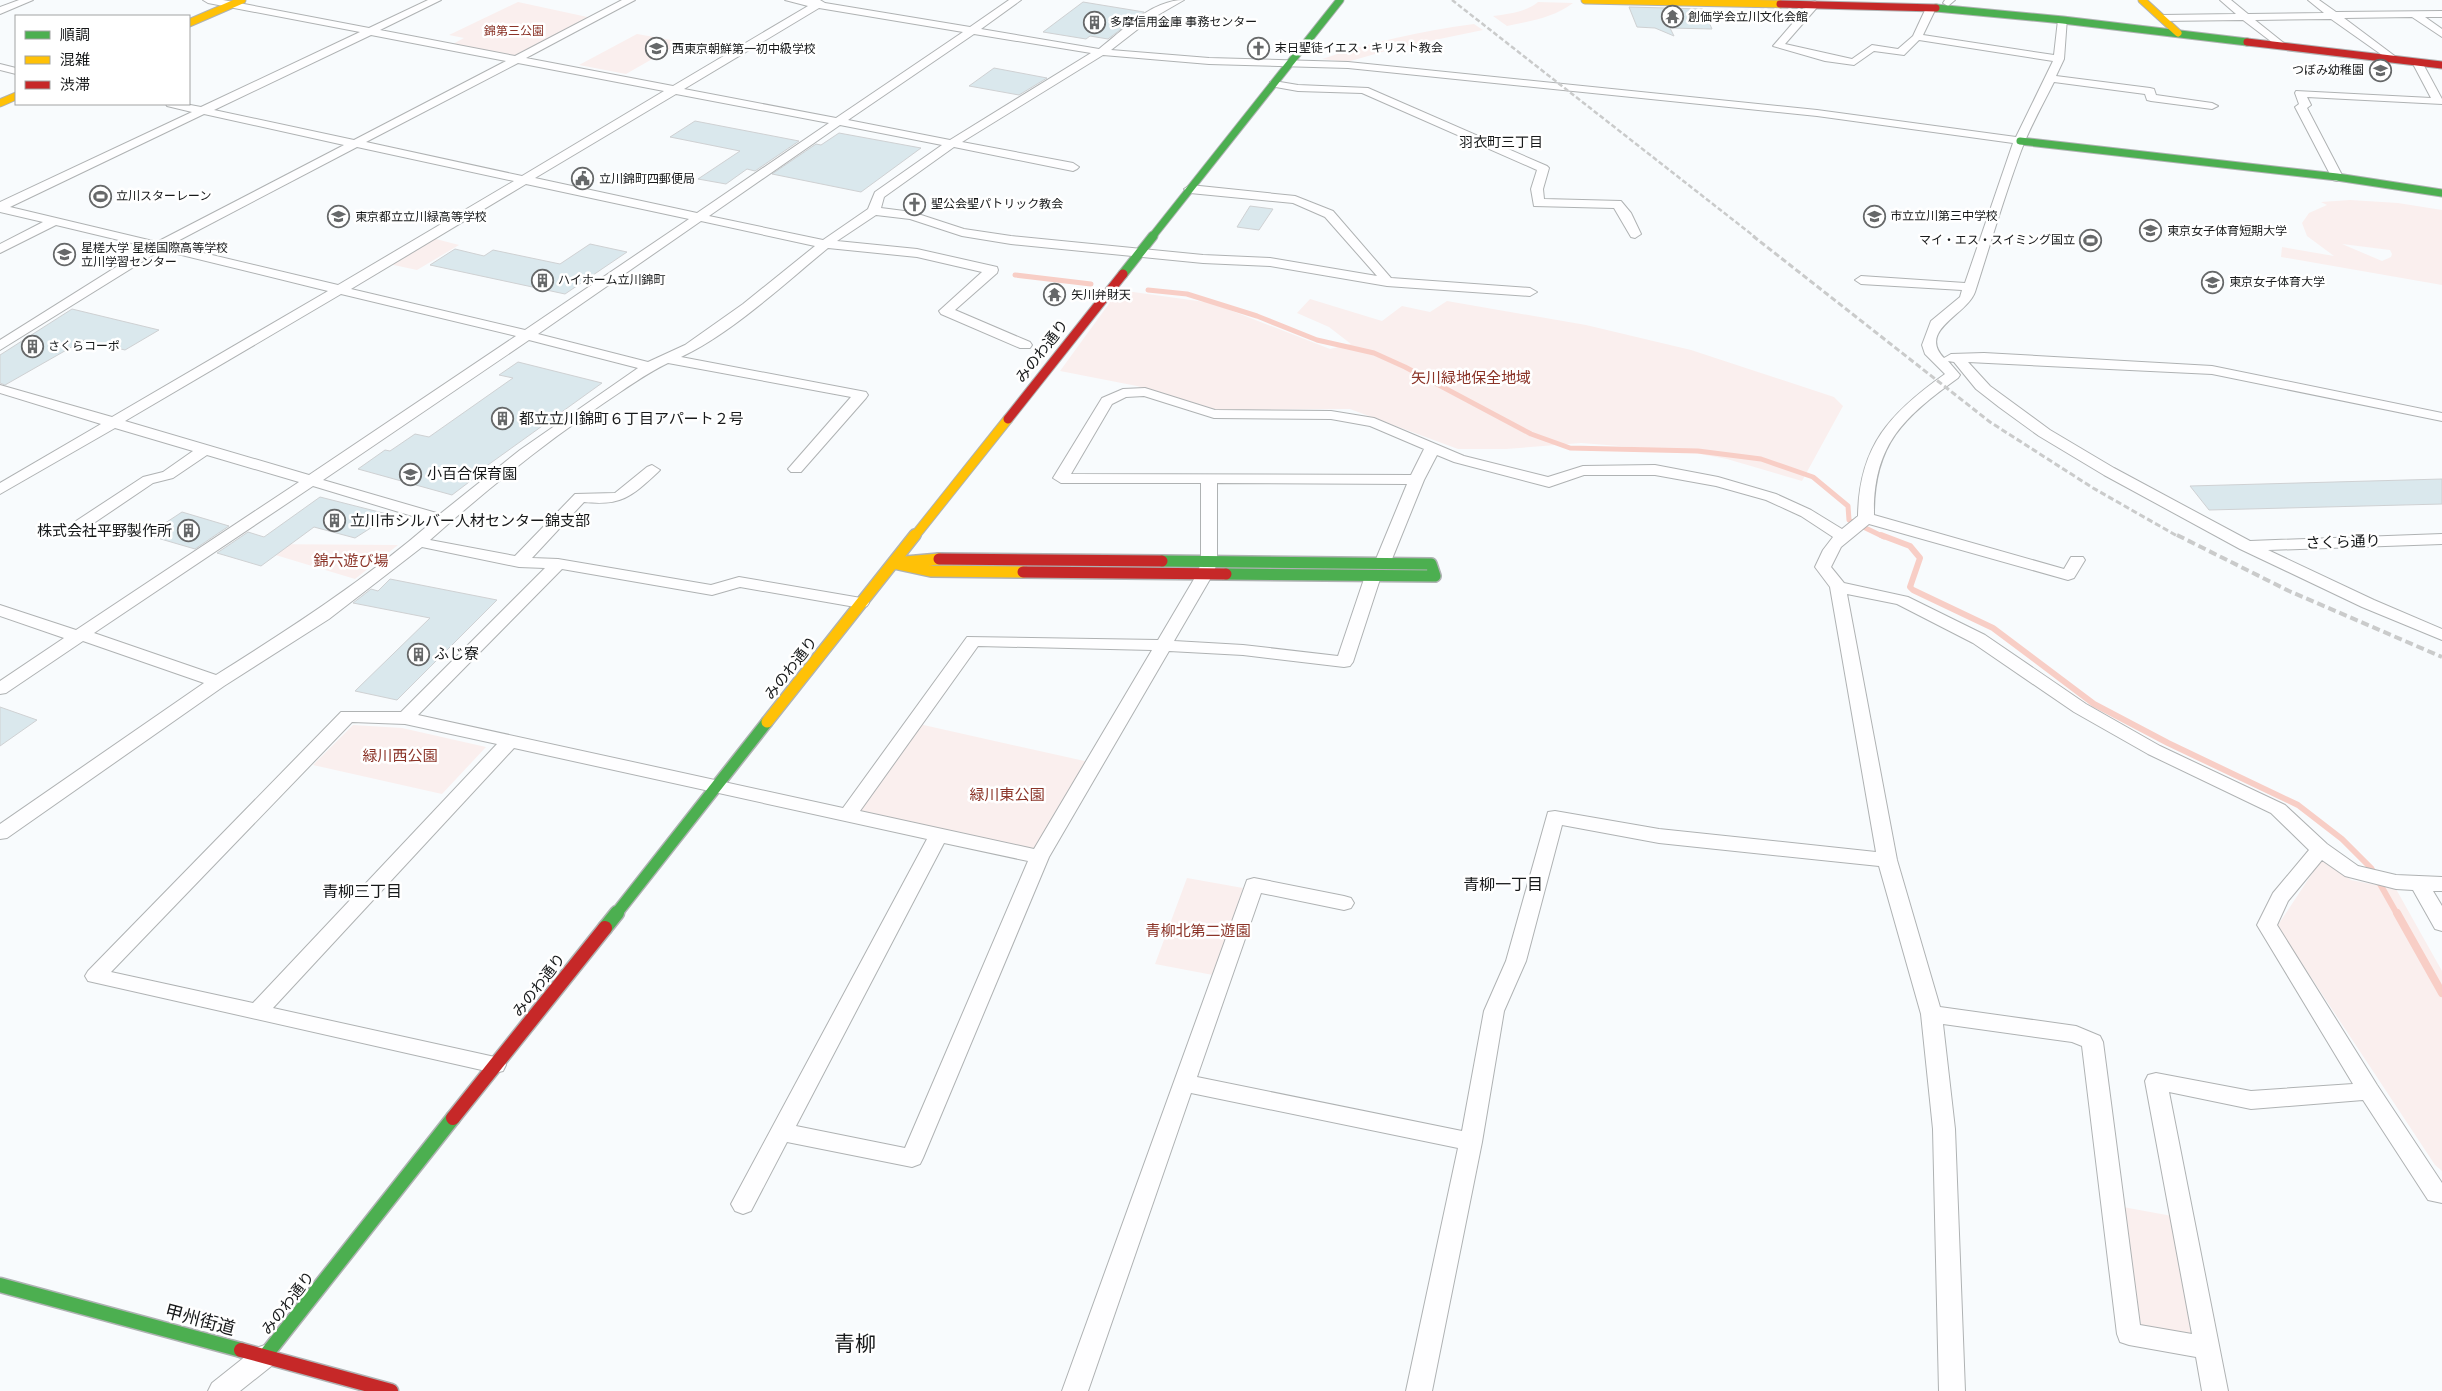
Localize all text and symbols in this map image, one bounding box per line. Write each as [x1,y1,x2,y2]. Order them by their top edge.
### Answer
temple icon: 創価学会立川文化会館 [1660,5,1684,29]
place label: 創価学会立川文化会館 [1688,9,1808,25]
building icon: 多摩信用金庫 事務センター [1082,10,1106,34]
place label: 多摩信用金庫 事務センター [1110,14,1257,30]
legend [15,15,190,105]
park label: 錦第三公園 [484,23,544,39]
text: 順調 [60,25,90,45]
church icon: 末日聖徒イエス・キリスト教会 [1247,36,1271,60]
school or university icon: 西東京朝鮮第一初中級学校 [644,37,668,61]
place label: 末日聖徒イエス・キリスト教会 [1275,40,1443,56]
place label: 西東京朝鮮第一初中級学校 [672,41,816,57]
text: 混雑 [60,50,90,70]
school or university icon: つぼみ幼稚園 [2368,58,2392,82]
place label: つぼみ幼稚園 [2292,62,2364,78]
text: 渋滞 [60,75,90,95]
district label: 羽衣町三丁目 [1459,133,1543,151]
public building icon: 立川錦町四郵便局 [571,167,595,191]
place label: 立川錦町四郵便局 [599,171,695,187]
sports icon: 立川スターレーン [88,184,112,208]
place label: 立川スターレーン [116,188,211,204]
church icon: 聖公会聖パトリック教会 [903,192,927,216]
place label: 聖公会聖パトリック教会 [931,196,1063,212]
school or university icon: 市立立川第三中学校 [1862,204,1886,228]
school or university icon: 東京都立立川緑高等学校 [327,205,351,229]
place label: 市立立川第三中学校 [1890,208,1998,224]
place label: 東京都立立川緑高等学校 [355,209,487,225]
school or university icon: 東京女子体育短期大学 [2139,219,2163,243]
place label: 東京女子体育短期大学 [2167,223,2287,239]
sports icon: マイ・エス・スイミング国立 [2079,228,2103,252]
place label: マイ・エス・スイミング国立 [1919,232,2075,248]
place label: 星槎大学 星槎国際高等学校 立川学習センター [81,240,228,270]
school or university icon: 星槎大学 星槎国際高等学校 立川学習センター [53,243,77,267]
building icon: ハイホーム立川錦町 [530,268,554,292]
school or university icon: 東京女子体育大学 [2201,270,2225,294]
place label: ハイホーム立川錦町 [558,272,665,288]
place label: 東京女子体育大学 [2229,274,2325,290]
temple icon: 矢川弁財天 [1043,283,1067,307]
place label: 矢川弁財天 [1071,287,1131,303]
street label: みのわ通り [1011,315,1073,387]
building icon: さくらコーポ [20,334,44,358]
place label: さくらコーポ [48,338,120,354]
park label: 矢川緑地保全地域 [1411,368,1531,388]
building icon: 都立立川錦町６丁目アパート２号 [491,407,515,431]
place label: 都立立川錦町６丁目アパート２号 [519,409,744,429]
school or university icon: 小百合保育園 [399,462,423,486]
place label: 小百合保育園 [427,464,517,484]
building icon: 立川市シルバー人材センター錦支部 [322,509,346,533]
place label: 立川市シルバー人材センター錦支部 [350,511,590,531]
building icon: 株式会社平野製作所 [176,519,200,543]
place label: 株式会社平野製作所 [37,521,172,541]
street label: さくら通り [2305,531,2381,553]
park label: 錦六遊び場 [313,551,389,571]
street label: みのわ通り [760,632,822,704]
building icon: ふじ寮 [406,642,430,666]
place label: ふじ寮 [434,644,479,664]
park label: 緑川西公園 [362,746,438,766]
park label: 緑川東公園 [969,785,1045,805]
district label: 青柳一丁目 [1463,874,1543,895]
district label: 青柳三丁目 [322,881,402,902]
park label: 青柳北第二遊園 [1145,921,1251,941]
street label: みのわ通り [508,949,570,1021]
street label: みのわ通り [257,1267,319,1339]
street label: 甲州街道 [162,1299,238,1341]
district label: 青柳 [834,1330,876,1358]

